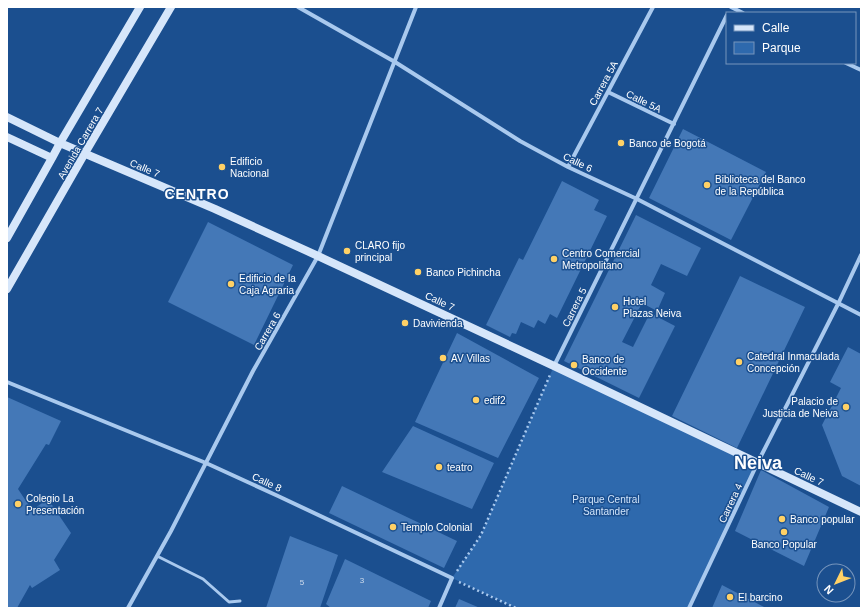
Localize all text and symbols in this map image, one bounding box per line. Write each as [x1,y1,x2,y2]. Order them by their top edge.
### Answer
legend [726,12,856,64]
text: Calle [762,21,790,35]
text: Parque [762,41,801,55]
street label: Carrera 5A [587,59,620,107]
street label: Calle 5A [624,88,663,115]
street label: Avenida Carrera 7 [55,105,106,181]
marker: Banco de Bogotá [616,138,626,148]
place label: Banco de Bogotá [629,138,706,149]
street label: Calle 6 [561,151,595,174]
place label: Edificio Nacional [230,156,269,179]
street label: Calle 7 [128,157,162,180]
marker: Edificio Nacional [217,162,227,172]
place label: Biblioteca del Banco de la República [715,174,806,197]
marker: Biblioteca del Banco de la República [702,180,712,190]
district label: CENTRO [164,186,230,202]
place label: CLARO fijo principal [355,240,405,263]
marker: CLARO fijo principal [342,246,352,256]
place label: Centro Comercial Metropolitano [562,248,640,271]
marker: Centro Comercial Metropolitano [549,254,559,264]
marker: Banco Pichincha [413,267,423,277]
place label: Banco Pichincha [426,267,501,278]
place label: Edificio de la Caja Agraria [239,273,296,296]
marker: Edificio de la Caja Agraria [226,279,236,289]
street label: Carrera 5 [560,285,589,329]
street label: Calle 7 [423,290,457,313]
place label: Hotel Plazas Neiva [623,296,682,319]
marker: Hotel Plazas Neiva [610,302,620,312]
street label: Carrera 6 [252,310,283,352]
marker: Davivienda [400,318,410,328]
place label: Davivienda [413,318,463,329]
place label: Catedral Inmaculada Concepción [747,351,840,374]
marker: AV Villas [438,353,448,363]
place label: AV Villas [451,353,490,364]
place label: Banco de Occidente [582,354,627,377]
marker: Catedral Inmaculada Concepción [734,357,744,367]
marker: Banco de Occidente [569,360,579,370]
marker: edif2 [471,395,481,405]
place label: edif2 [484,395,506,406]
place label: Palacio de Justicia de Neiva [762,396,838,419]
marker: Palacio de Justicia de Neiva [841,402,851,412]
district label: Neiva [734,453,783,473]
marker: teatro [434,462,444,472]
place label: teatro [447,462,473,473]
street label: Calle 7 [792,465,826,488]
street label: Calle 8 [250,471,284,494]
street label: Carrera 4 [717,481,745,525]
place label: Colegio La Presentación [26,493,84,516]
park label: Parque Central Santander [572,494,640,517]
marker: Colegio La Presentación [13,499,23,509]
marker: Banco popular [777,514,787,524]
place label: Banco popular [790,514,855,525]
marker: Templo Colonial [388,522,398,532]
place label: Templo Colonial [401,522,472,533]
marker: Banco Popular [779,527,789,537]
place label: Banco Popular [751,539,817,550]
north arrow [816,563,856,603]
house number: 3 [360,576,365,585]
house number: 5 [300,578,305,587]
text: N [822,583,836,597]
marker: El barcino [725,592,735,602]
place label: El barcino [738,592,783,603]

